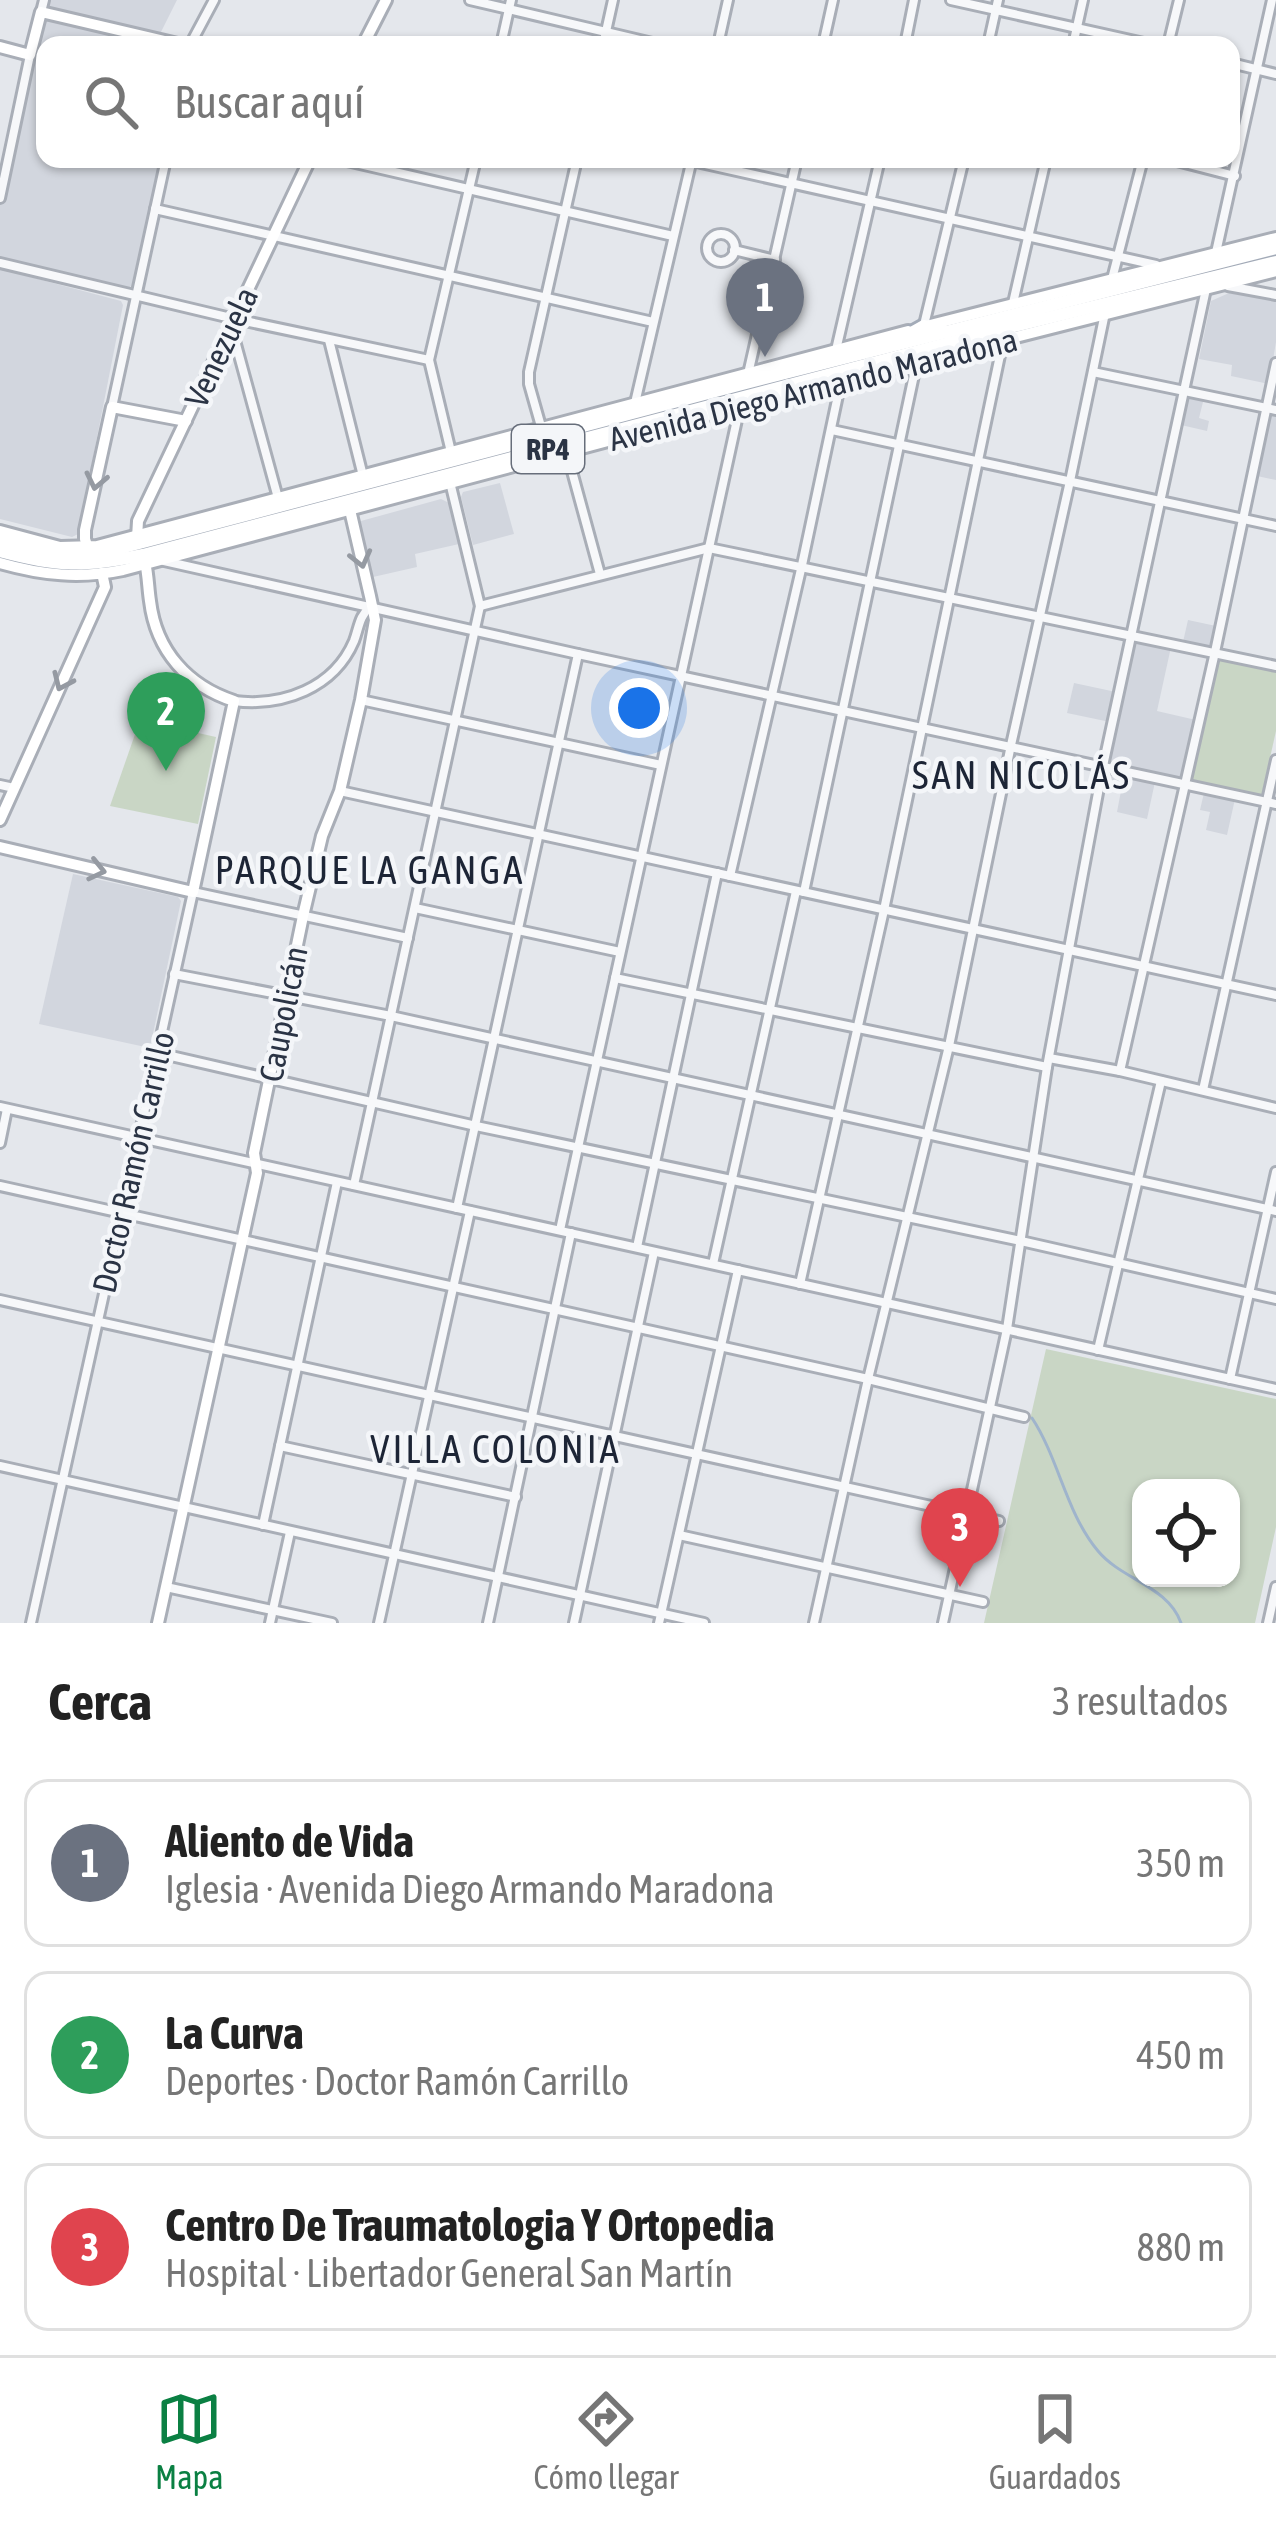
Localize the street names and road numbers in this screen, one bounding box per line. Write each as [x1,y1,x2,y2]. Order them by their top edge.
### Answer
street label: Venezuela [177,281,265,413]
street label: Avenida Diego Armando Maradona [605,320,1021,458]
road number: RP4 [512,425,584,473]
street label: Caupolicán [251,943,315,1085]
street label: Doctor Ramón Carrillo [84,1028,182,1296]

